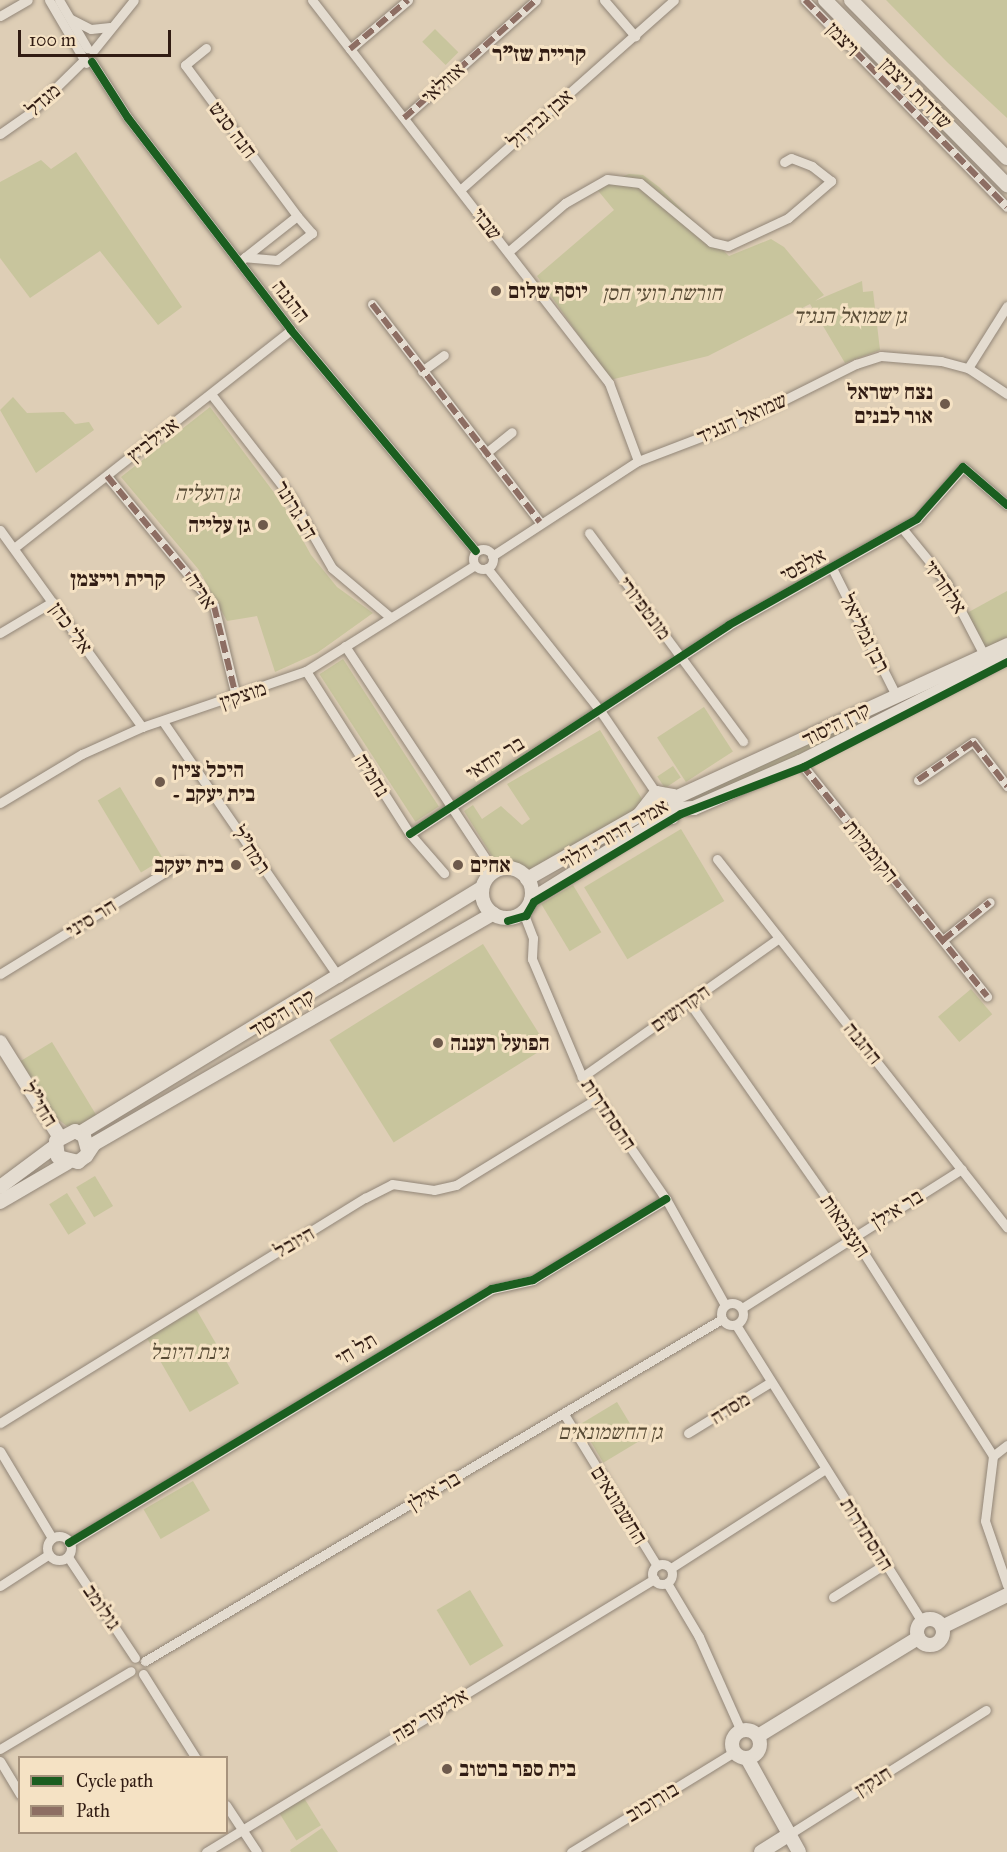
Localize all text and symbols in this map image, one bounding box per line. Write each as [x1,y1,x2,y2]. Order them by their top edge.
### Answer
street label: ויצמן [821,17,865,61]
scale bar [21,18,174,56]
text: 100 m [29,29,76,51]
district label: קריית שז"ר [492,41,586,67]
street label: שדרות ויצמן [875,52,957,134]
street label: אזולאי [416,57,470,109]
street label: מגדל [20,78,66,122]
street label: אבן גבירול [502,84,578,154]
street label: חנה סנש [203,97,263,163]
street label: שבזי [467,203,507,245]
street label: ההגנה [266,275,316,327]
place label: יוסף שלום [508,278,588,304]
park label: חורשת רועי חסן [602,280,722,306]
marker: יוסף שלום [489,284,503,298]
park label: גן שמואל הנגיד [794,303,906,329]
place label: נצח ישראל אור לבנים [847,379,933,429]
street label: שמואל הנגיד [693,387,791,449]
marker: נצח ישראל אור לבנים [938,397,952,411]
street label: אנילביץ [122,412,184,468]
street label: דב גרונר [269,476,323,544]
park label: גן העליה [175,480,239,506]
place label: גן עלייה [188,512,251,538]
marker: גן עלייה [256,518,270,532]
street label: אלפסי [776,542,830,588]
street label: אלחריזי [918,555,972,619]
district label: קרית וייצמן [70,566,166,592]
street label: אריה [180,568,222,614]
street label: מונטפיורי [613,571,677,645]
street label: רבן גמליאל [834,589,896,677]
street label: אלי כהן [44,597,98,659]
street label: מוצקין [216,675,270,715]
street label: קרן היסוד [798,696,874,752]
street label: בר יוחאי [461,730,529,786]
street label: נחמיה [349,749,395,801]
place label: היכל ציון - בית יעקב [172,757,255,807]
marker: היכל ציון - בית יעקב [153,775,167,789]
street label: אמיר דרורי הלוי [556,793,672,875]
street label: הקוממיות [838,815,904,887]
street label: רמח"ל [226,821,276,879]
place label: בית יעקב [154,852,224,878]
place label: אחים [470,852,511,878]
marker: בית יעקב [229,858,243,872]
marker: אחים [451,858,465,872]
street label: הר סיני [61,893,121,943]
street label: הקדושים [645,979,715,1037]
street label: קרן היסוד [245,983,319,1043]
street label: ההגנה [838,1017,888,1069]
place label: הפועל רעננה [450,1030,550,1056]
marker: הפועל רעננה [431,1036,445,1050]
street label: ההסתדרות [576,1073,642,1155]
street label: החי"ל [17,1077,63,1131]
street label: בר אילן [866,1183,928,1235]
street label: העצמאות [815,1190,875,1262]
street label: היובל [269,1220,319,1264]
street label: תל חי [331,1327,381,1371]
park label: גינת היובל [150,1339,228,1365]
street label: מסדה [705,1386,755,1430]
park label: גן החשמונאים [558,1419,662,1445]
street label: החשמונאים [585,1461,653,1549]
street label: בר אילן [403,1466,465,1516]
street label: ההסתדרות [835,1493,899,1575]
street label: גולומב [78,1579,126,1635]
street label: אליעזר יפה [387,1682,473,1748]
legend [18,1756,228,1834]
place label: בית ספר ברטוב [459,1756,576,1782]
street label: חנקין [850,1760,896,1802]
marker: בית ספר ברטוב [440,1762,454,1776]
text: Cycle path [76,1770,153,1792]
street label: בורוכוב [621,1776,683,1828]
text: Path [76,1800,110,1822]

